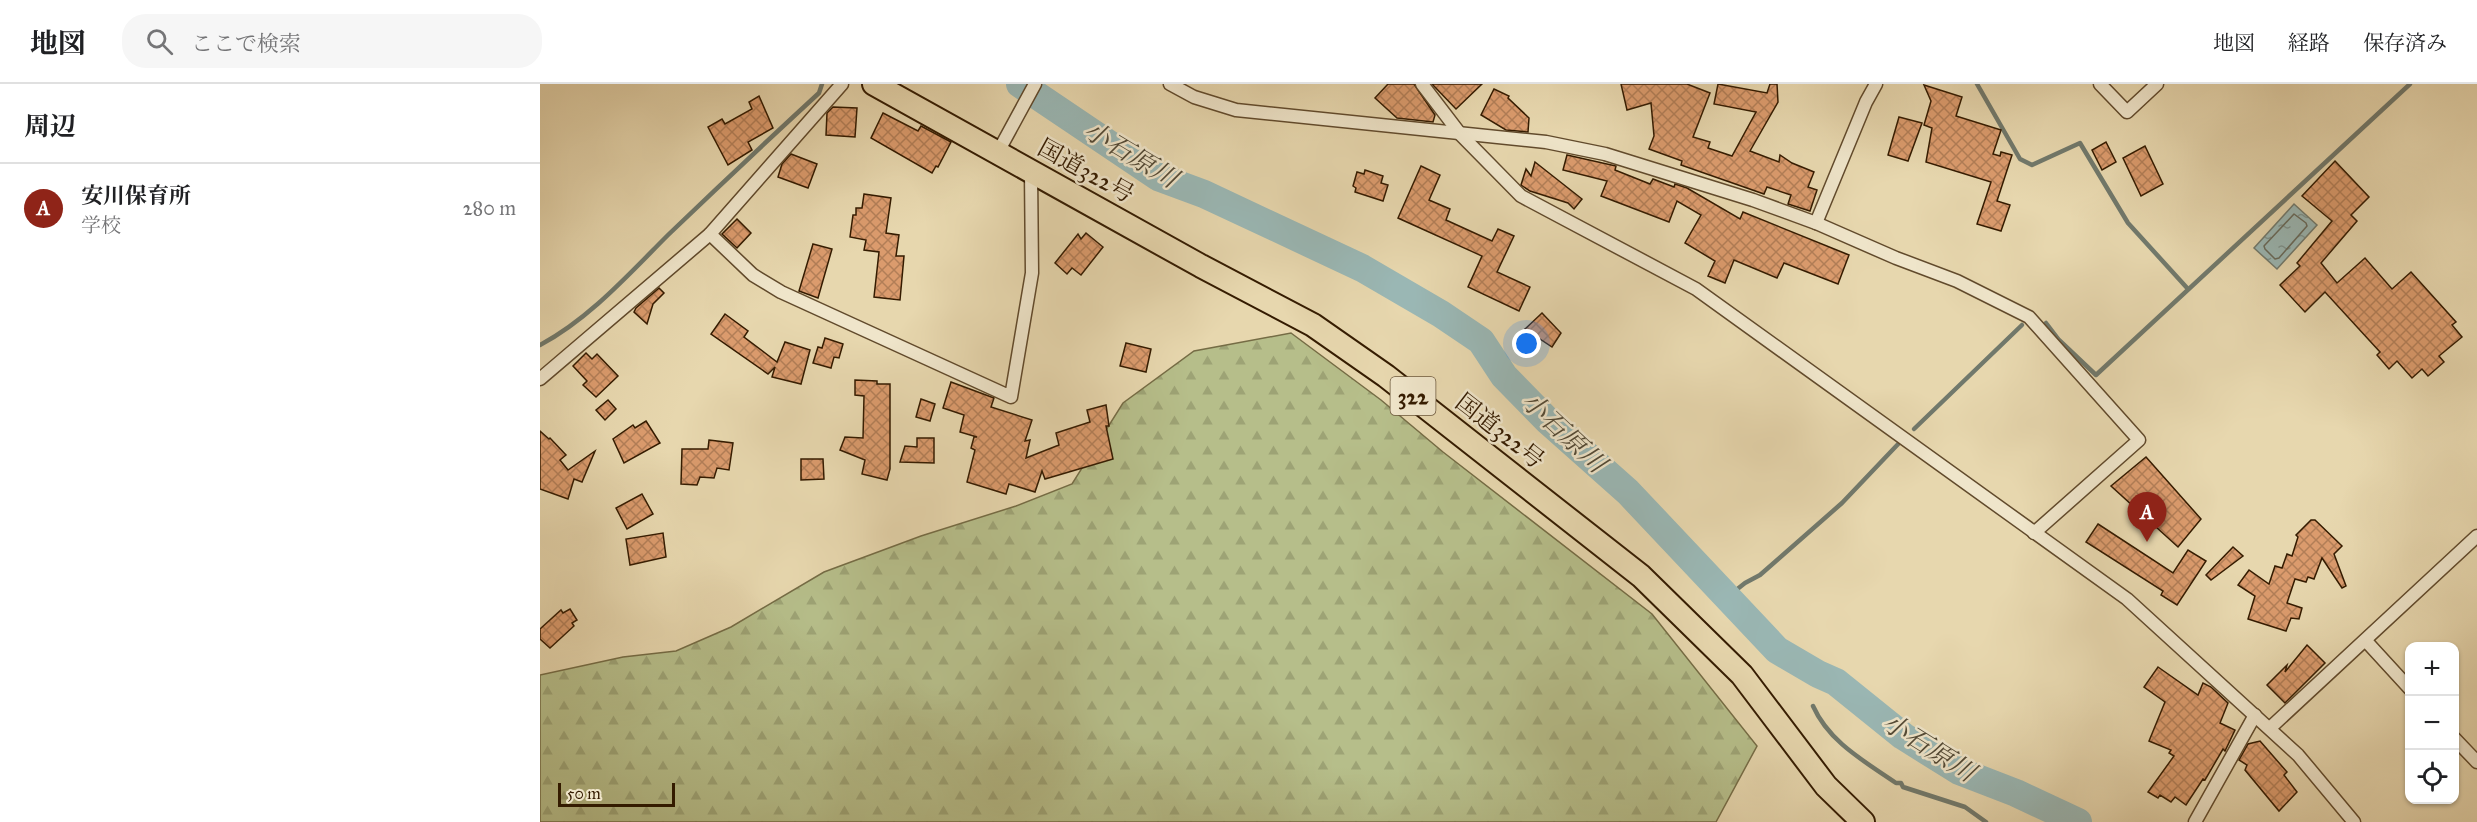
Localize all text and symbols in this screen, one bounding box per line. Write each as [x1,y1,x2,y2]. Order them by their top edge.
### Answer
search box [122,14,542,68]
icon: search [143,25,176,58]
text: 地図 [30,26,86,61]
text: ここで検索 [191,30,301,57]
text: 地図 [2213,30,2255,56]
text: 経路 [2288,30,2330,56]
text: 保存済み [2363,30,2447,56]
text: 周辺 [24,110,76,142]
water label: 小石原川 [1078,113,1186,196]
street label: 国道322号 [1033,132,1139,210]
text: 安川保育所 [81,182,191,209]
text: A [37,196,50,220]
text: 280 m [463,196,516,220]
text: 学校 [81,213,121,237]
your location [1512,329,1541,358]
road number: 322 [1390,377,1436,415]
water label: 小石原川 [1515,385,1615,481]
street label: 国道322号 [1449,387,1551,475]
pin: A [2128,492,2166,542]
map controls [2405,642,2459,804]
button: + [2405,642,2459,696]
button: − [2405,696,2459,750]
water label: 小石原川 [1876,706,1984,790]
button: locate [2405,750,2459,804]
scale bar [558,780,675,808]
text: 50 m [567,784,601,803]

